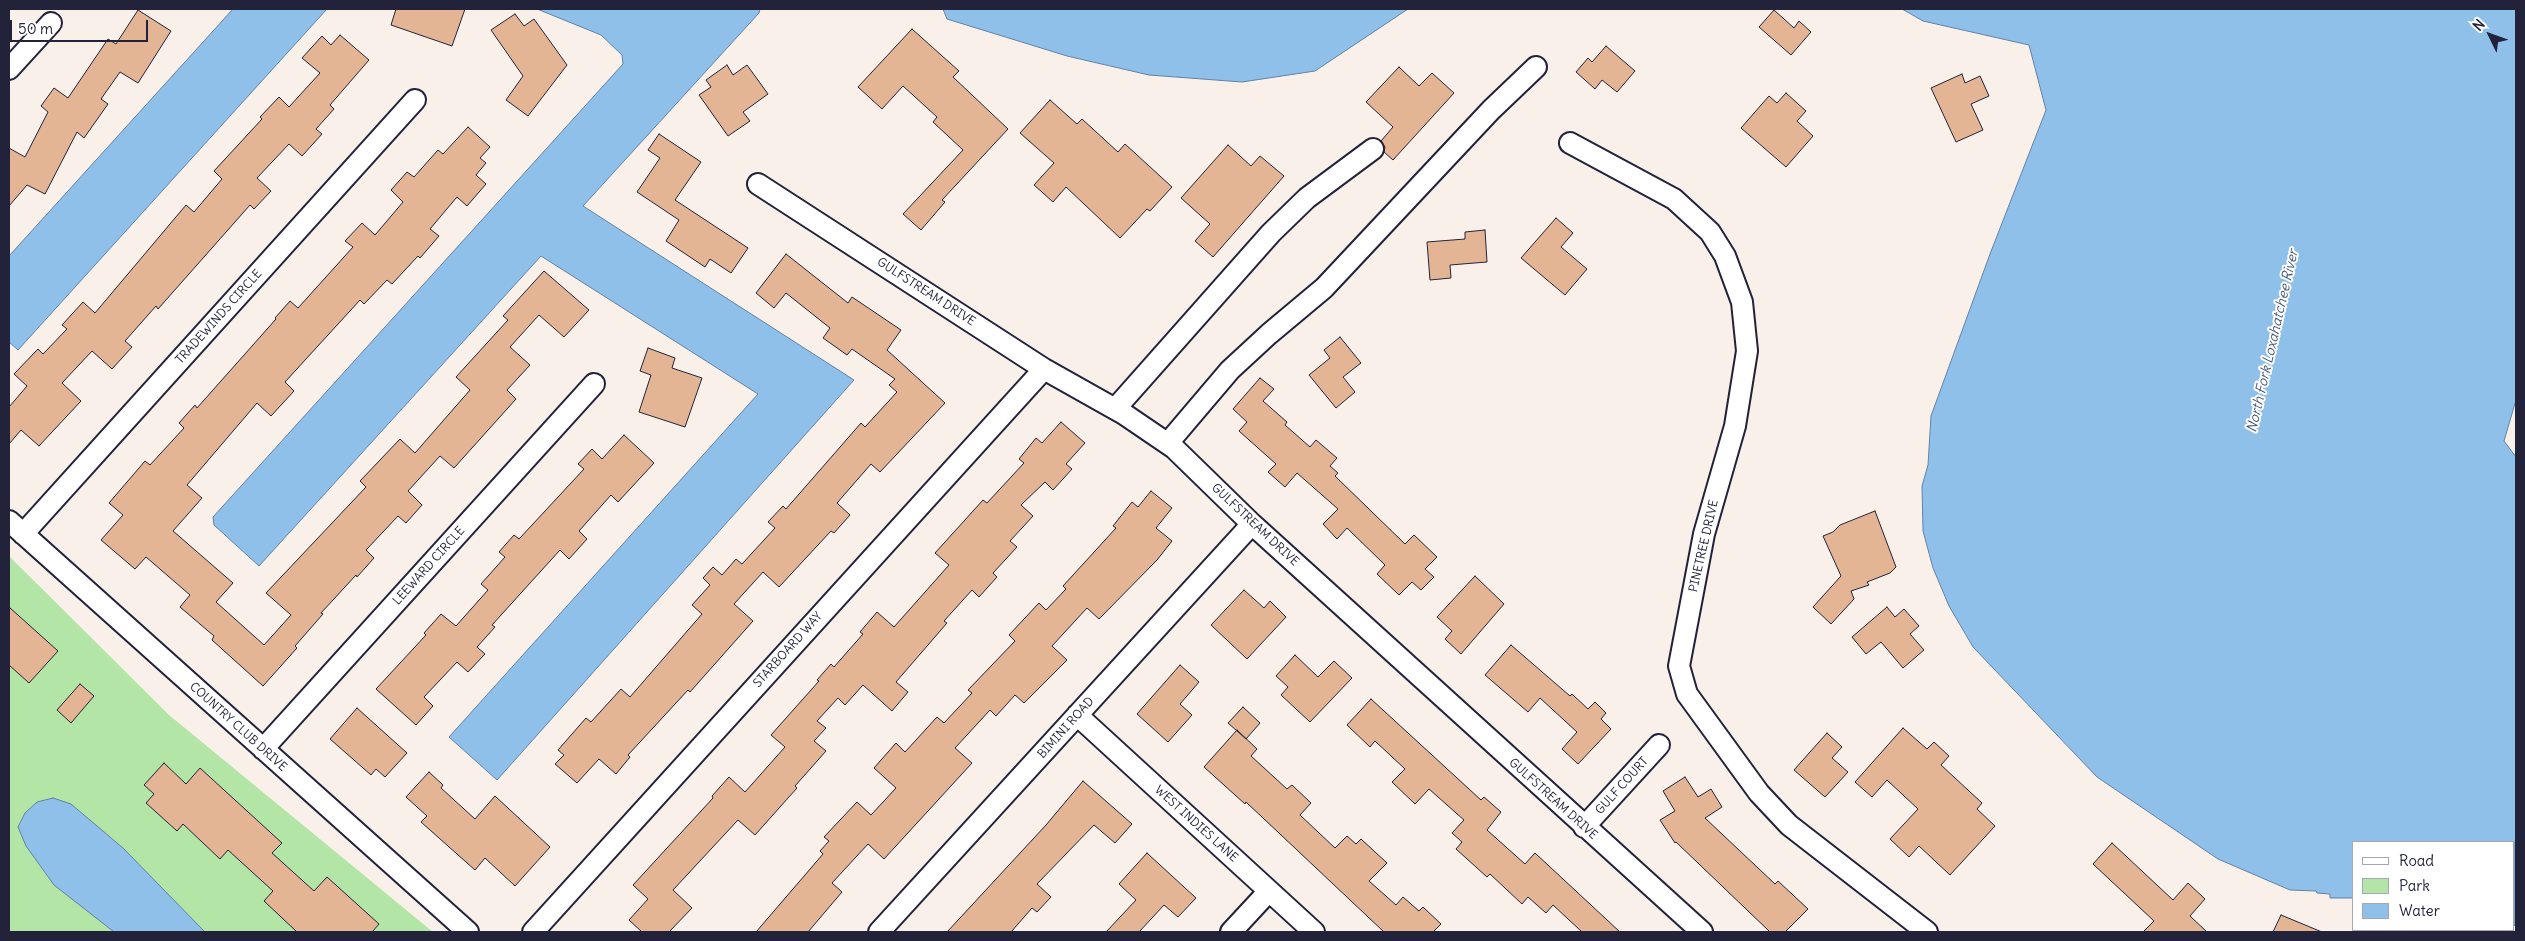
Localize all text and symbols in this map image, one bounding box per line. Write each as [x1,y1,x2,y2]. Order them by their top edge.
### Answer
scale bar [12,10,150,42]
north arrow [2465,10,2515,60]
text: N [2469,15,2489,35]
text: 50 m [18,19,53,38]
water label: North Fork Loxahatchee River [2244,248,2302,434]
street label: GULFSTREAM DRIVE [874,255,978,329]
street label: TRADEWINDS CIRCLE [173,267,265,367]
street label: GULFSTREAM DRIVE [1208,481,1302,569]
street label: PINETREE DRIVE [1686,498,1722,594]
street label: LEEWARD CIRCLE [390,524,468,608]
street label: STARBOARD WAY [750,609,826,691]
street label: COUNTRY CLUB DRIVE [186,680,290,774]
street label: BIMINI ROAD [1035,694,1097,762]
street label: GULF COURT [1593,754,1651,818]
street label: GULFSTREAM DRIVE [1506,755,1600,843]
street label: WEST INDIES LANE [1152,783,1240,865]
legend [2352,841,2515,931]
text: Road [2399,851,2434,870]
text: Park [2399,876,2430,895]
text: Water [2399,901,2440,920]

